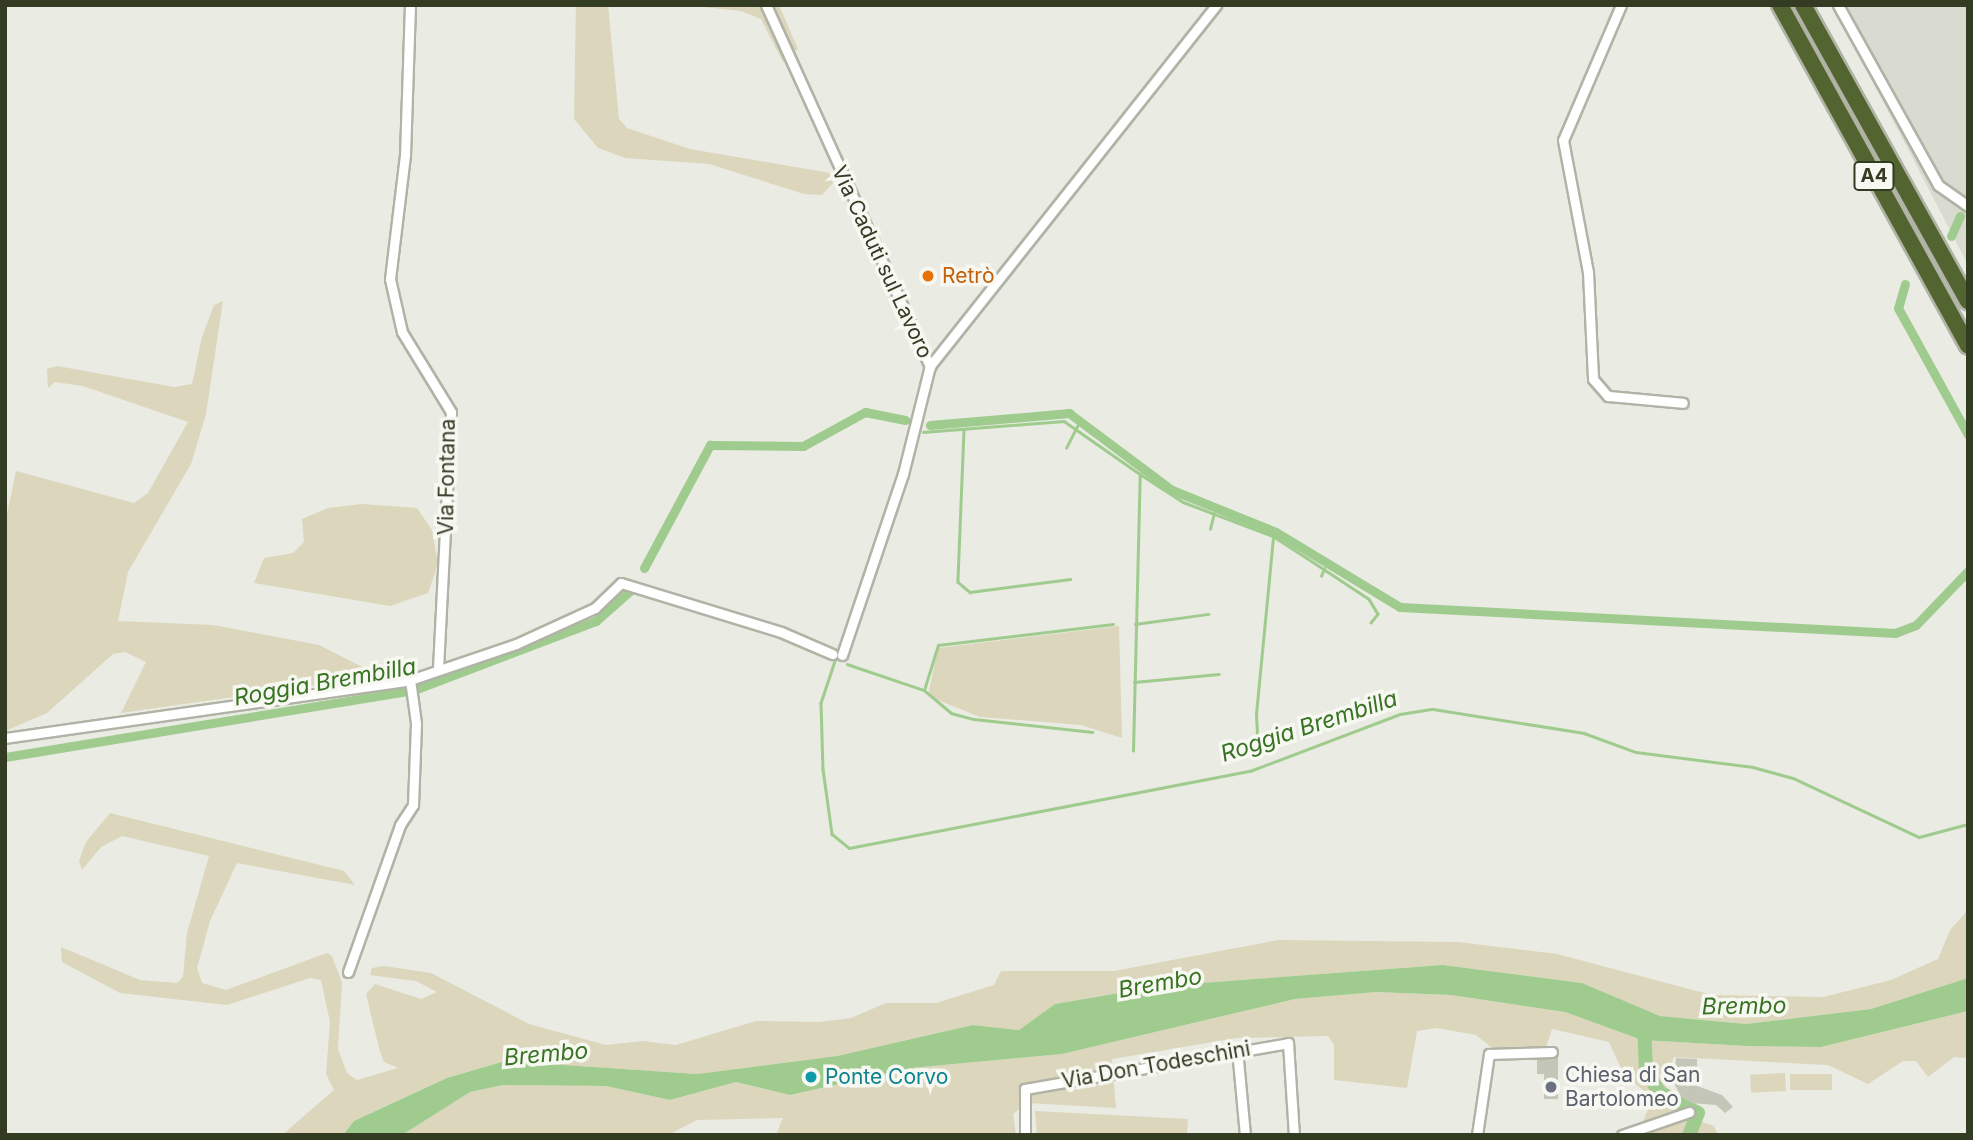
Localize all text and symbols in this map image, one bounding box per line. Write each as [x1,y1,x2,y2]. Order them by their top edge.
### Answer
road number: A4 [1853,160,1895,192]
street label: Via Caduti sul Lavoro [826,162,938,362]
place label: Retrò [942,263,994,289]
marker: Retrò [920,268,936,284]
street label: Via Fontana [433,418,461,536]
water label: Roggia Brembilla [232,652,418,712]
water label: Roggia Brembilla [1217,684,1401,768]
water label: Brembo [1116,962,1204,1004]
water label: Brembo [1701,991,1787,1021]
street label: Via Don Todeschini [1060,1036,1252,1094]
water label: Brembo [503,1037,589,1071]
place label: Chiesa di San Bartolomeo [1565,1062,1700,1112]
place label: Ponte Corvo [825,1064,948,1090]
marker: Ponte Corvo [803,1069,819,1085]
marker: Chiesa di San Bartolomeo [1543,1079,1559,1095]

